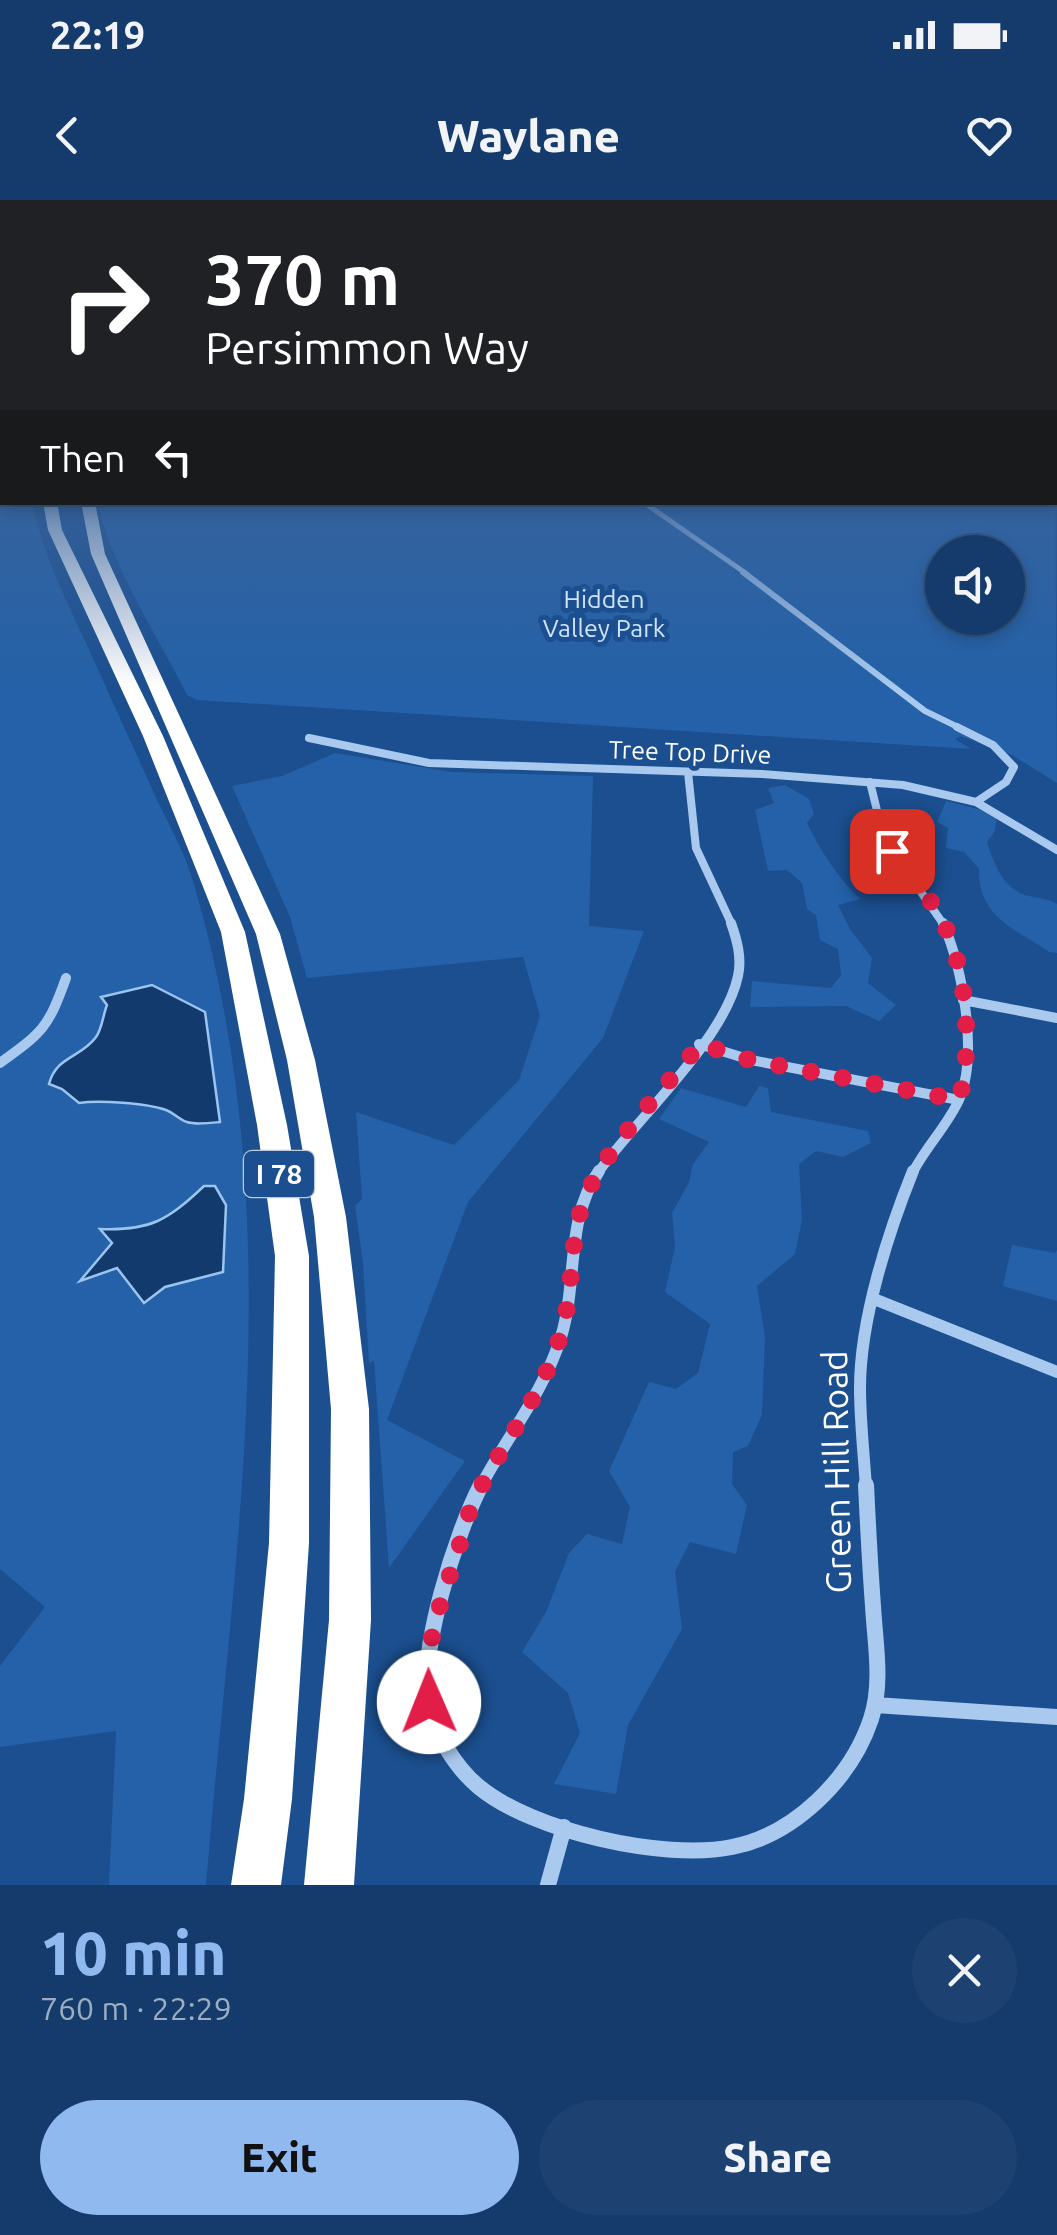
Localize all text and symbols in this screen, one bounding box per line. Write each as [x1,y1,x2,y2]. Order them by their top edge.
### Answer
text: 22:19 [50,14,145,56]
icon: back [40,108,95,163]
icon: heart [962,108,1017,163]
text: Waylane [437,110,620,161]
icon: right [40,240,170,370]
text: 370 m [205,240,400,318]
text: Persimmon Way [205,322,529,373]
icon: left [146,430,201,485]
text: Then [40,437,126,479]
map controls [925,535,1025,635]
button: sound [925,535,1025,635]
park label: Hidden Valley Park [543,585,666,642]
street label: Tree Top Drive [608,735,772,769]
pin [850,809,935,894]
icon: arrive [865,824,920,879]
road number: I 78 [244,1151,314,1197]
street label: Green Hill Road [814,1350,858,1594]
position arrow [377,1650,481,1754]
button: close [912,1918,1017,2023]
text: 10 min [40,1919,226,1986]
text: 760 m · 22:29 [40,1990,232,2026]
button: Exit [40,2100,519,2215]
button: Share [539,2100,1017,2215]

